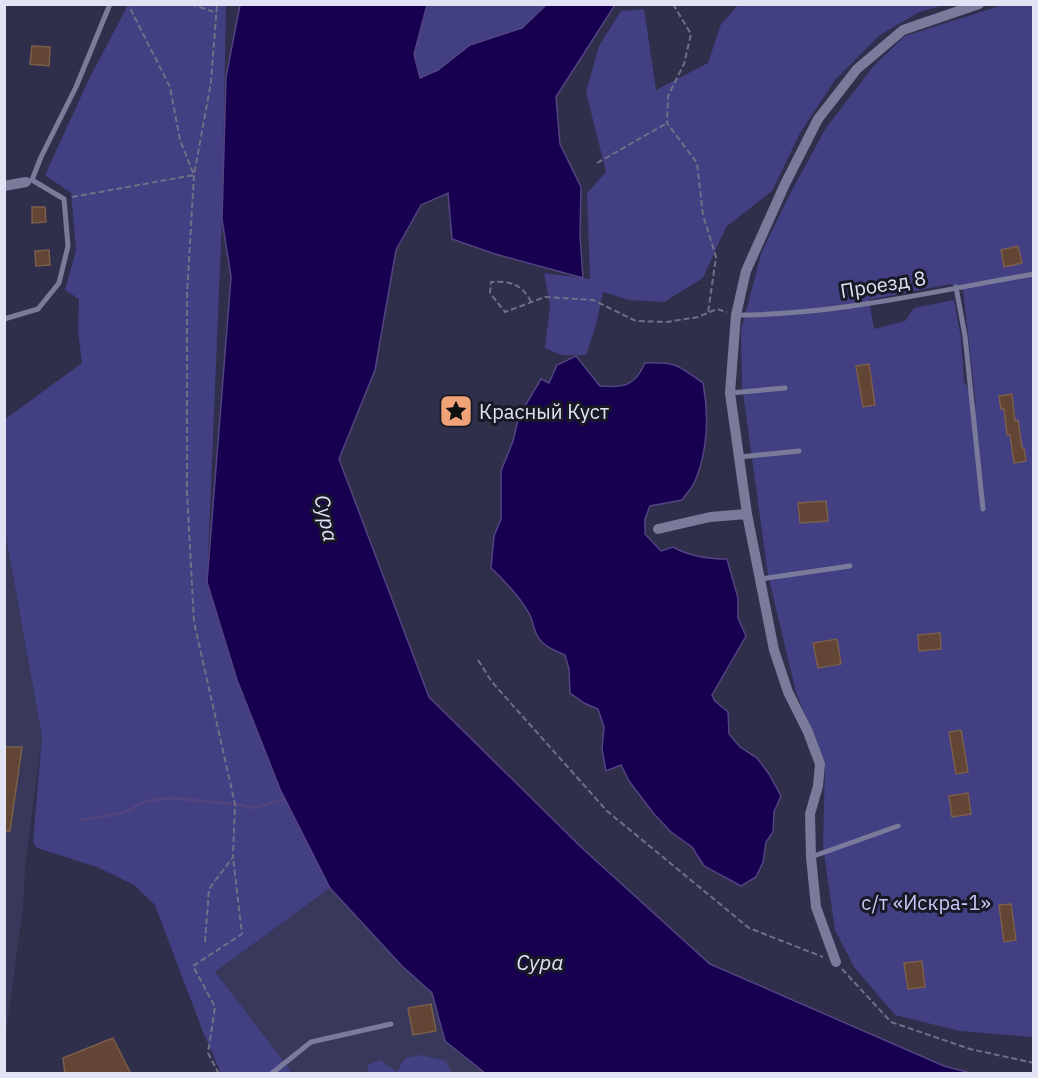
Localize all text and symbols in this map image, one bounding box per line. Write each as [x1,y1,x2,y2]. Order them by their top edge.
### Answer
street label: Проезд 8 [838,264,928,304]
place icon: Красный Куст [438,393,474,429]
place label: Красный Куст [479,398,610,425]
water label: Сура [308,492,346,544]
park label: с/т «Искра-1» [861,889,991,916]
water label: Сура [516,948,564,976]

